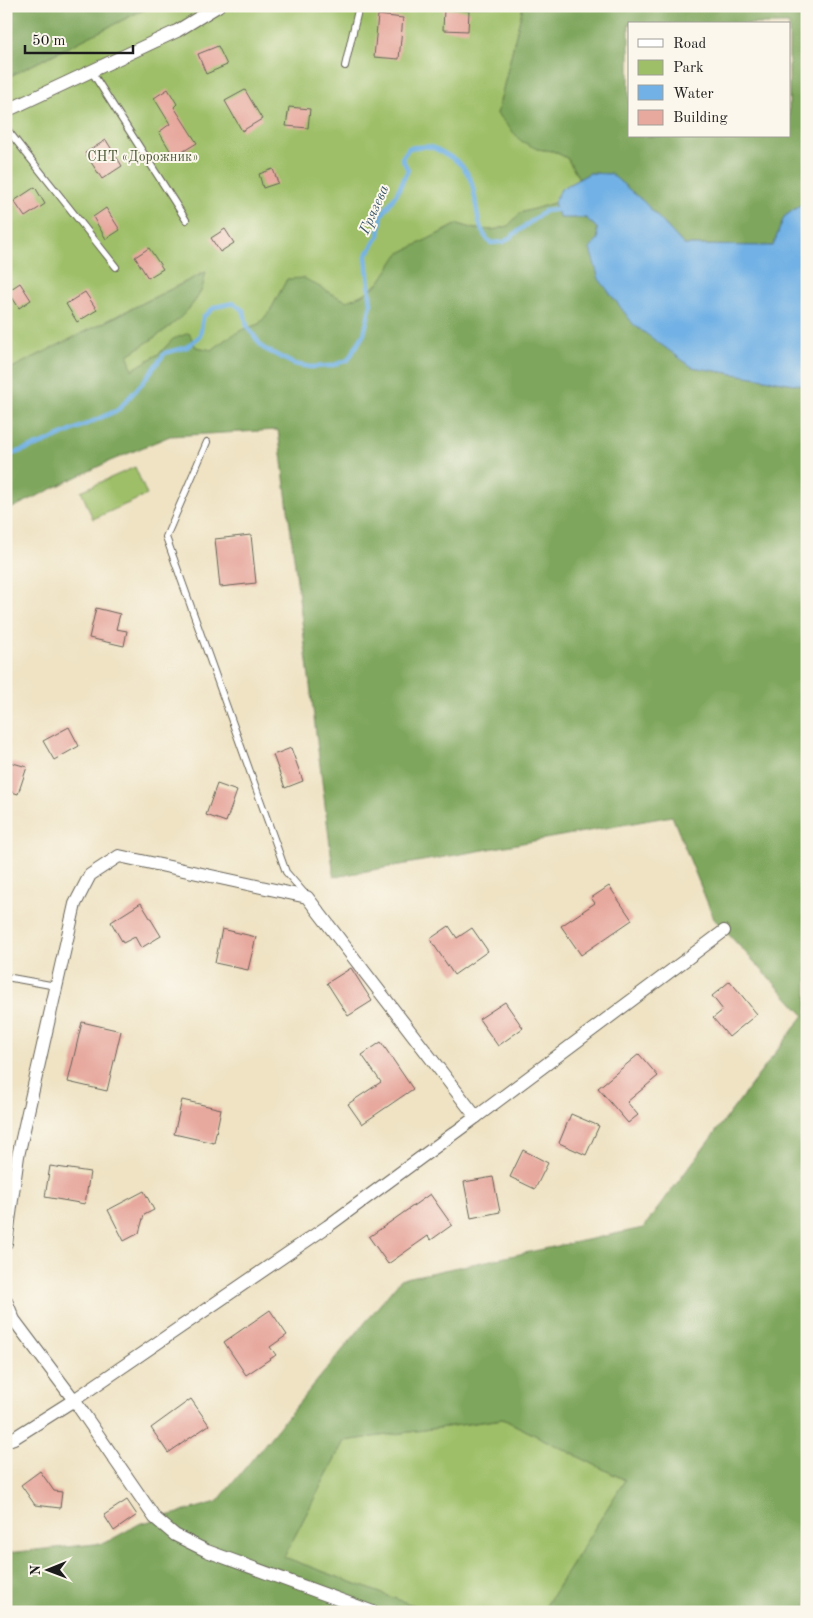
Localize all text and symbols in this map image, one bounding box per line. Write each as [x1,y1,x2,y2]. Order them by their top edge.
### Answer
scale bar [25,22,132,54]
legend [628,22,790,138]
text: 50 m [32,34,66,49]
text: Road [673,37,707,52]
text: Park [673,61,704,76]
text: Water [673,87,714,102]
text: Building [673,111,728,126]
park label: СНТ «Дорожник» [87,150,199,164]
water label: Грязева [357,183,392,238]
north arrow [22,1546,72,1596]
text: N [29,1564,43,1576]

